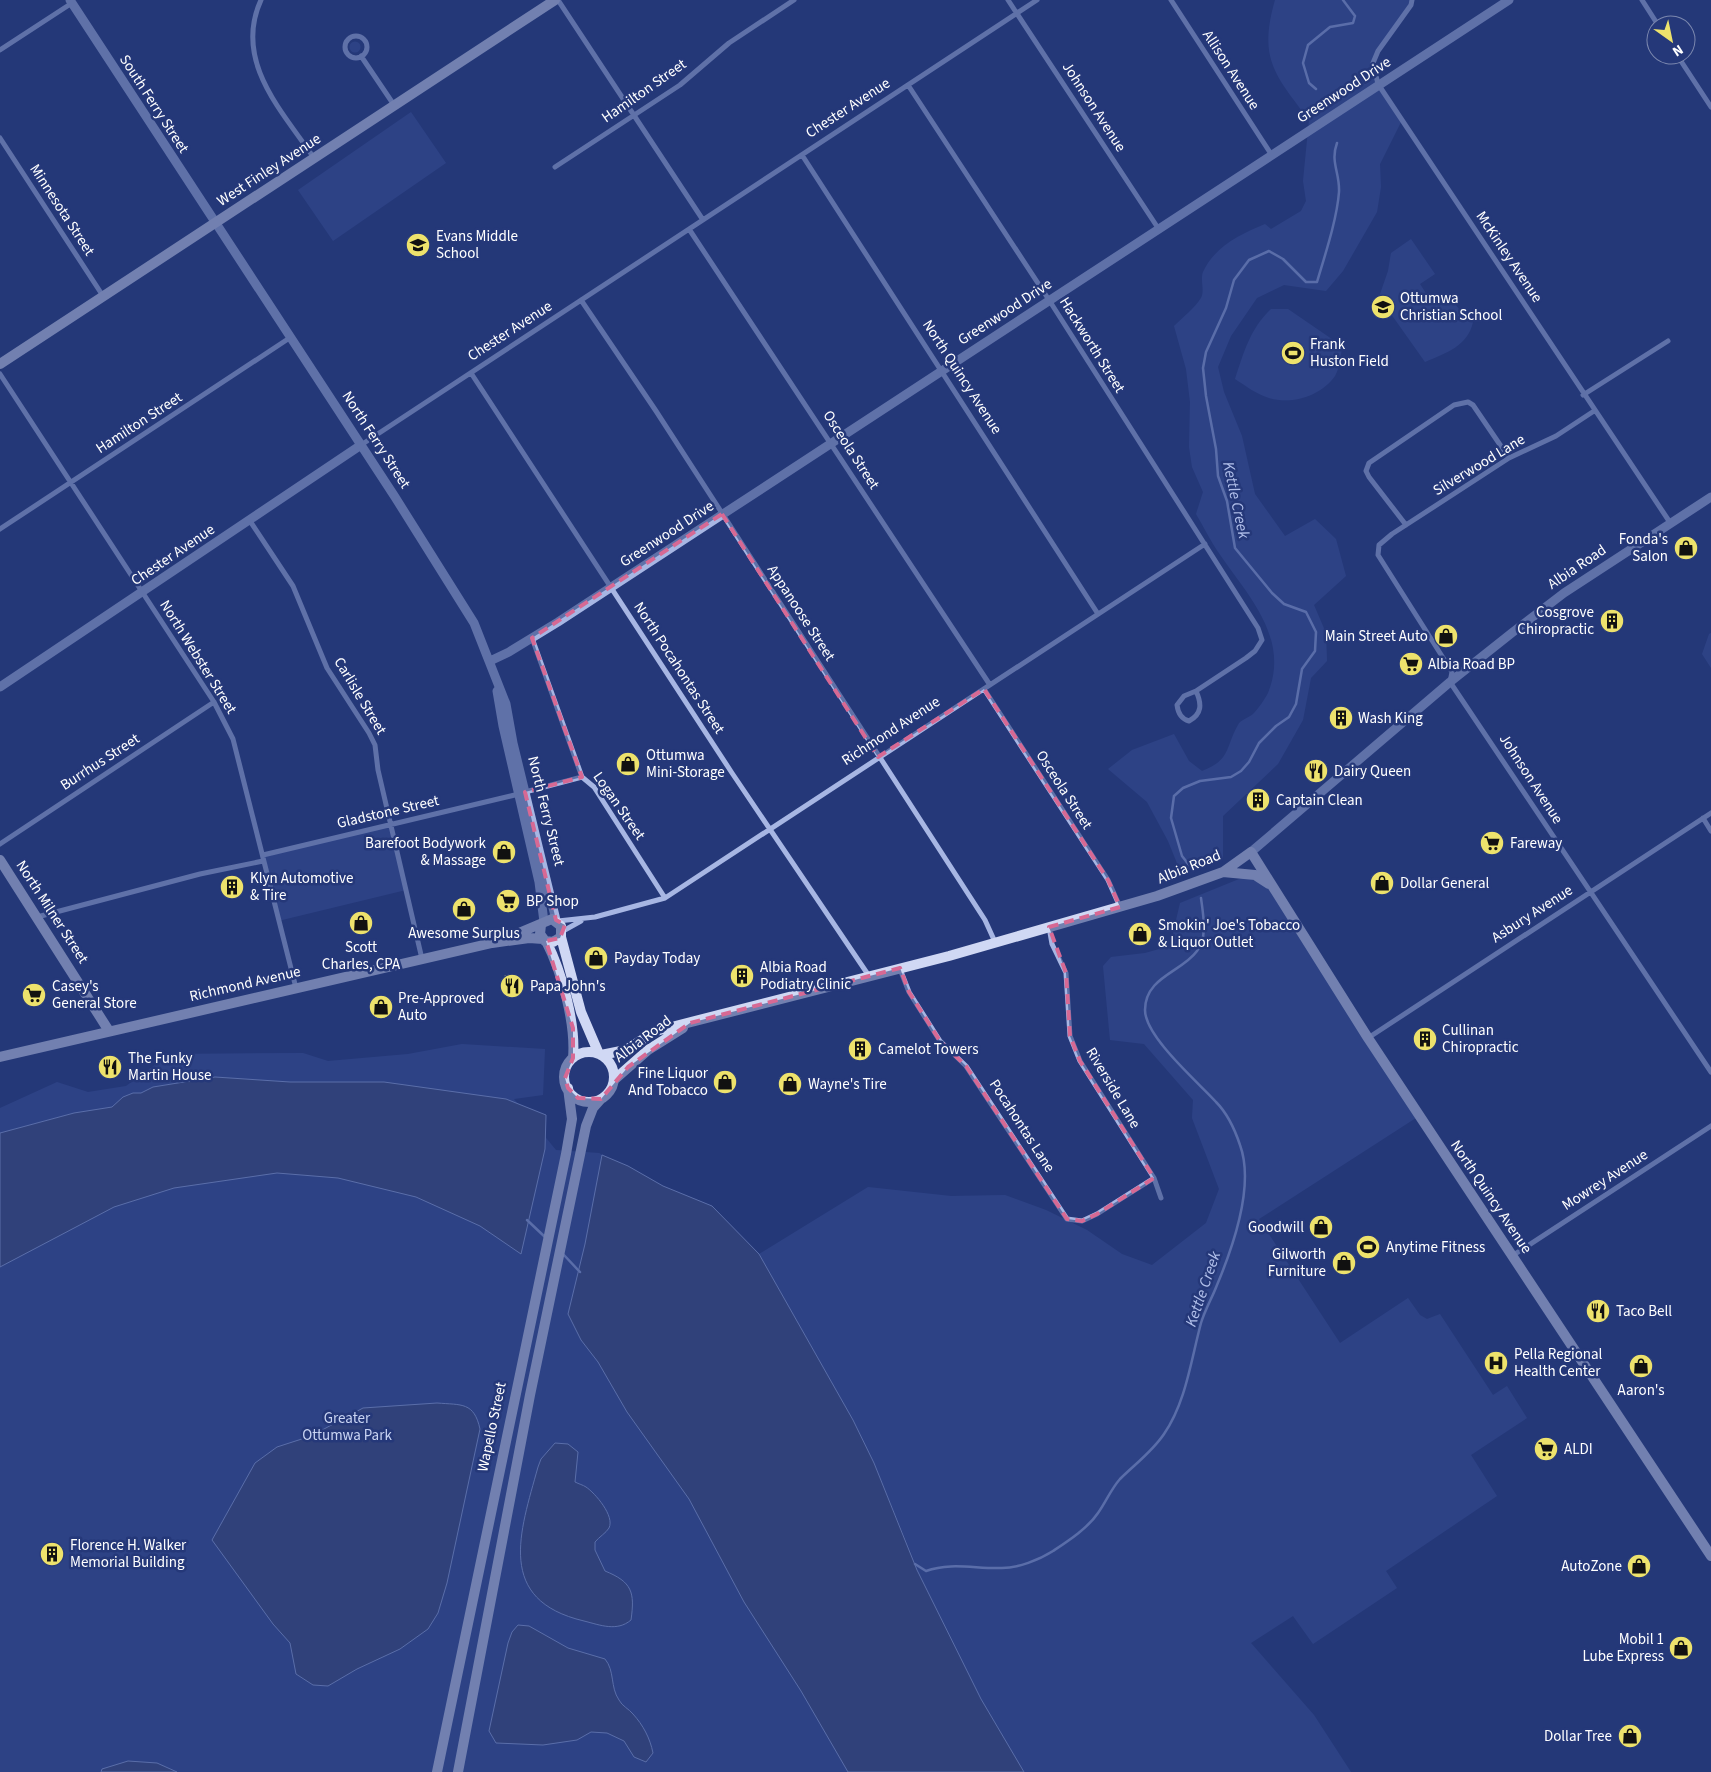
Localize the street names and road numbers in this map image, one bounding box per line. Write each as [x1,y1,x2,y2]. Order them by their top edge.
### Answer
street label: Allison Avenue [1197,26,1265,114]
street label: South Ferry Street [114,51,194,157]
street label: Greenwood Drive [1293,52,1395,128]
street label: Hamilton Street [597,54,691,128]
street label: Johnson Avenue [1057,58,1131,156]
street label: Chester Avenue [802,73,894,143]
street label: West Finley Avenue [213,128,325,212]
street label: Minnesota Street [24,160,100,260]
street label: McKinley Avenue [1471,207,1547,307]
street label: Greenwood Drive [954,274,1056,350]
street label: Hackworth Street [1054,293,1130,397]
street label: Chester Avenue [464,296,556,366]
street label: North Quincy Avenue [917,316,1007,438]
street label: Hamilton Street [92,387,186,459]
street label: North Ferry Street [337,387,415,493]
street label: Osceola Street [818,406,884,494]
street label: Silverwood Lane [1429,429,1529,501]
street label: Greenwood Drive [616,496,718,572]
street label: Chester Avenue [127,519,219,591]
street label: Albia Road [1543,540,1611,594]
street label: Appanoose Street [762,561,840,665]
street label: North Webster Street [154,596,242,718]
street label: North Pocahontas Street [628,598,730,738]
street label: Carlisle Street [329,653,391,739]
street label: Richmond Avenue [838,691,944,771]
street label: Burrhus Street [56,729,144,795]
street label: Johnson Avenue [1494,730,1568,828]
street label: Osceola Street [1031,746,1097,834]
street label: North Ferry Street [522,754,570,868]
street label: Logan Street [588,768,650,844]
street label: Gladstone Street [335,790,441,834]
street label: Albia Road [1154,845,1224,889]
street label: North Milner Street [11,856,93,968]
street label: Asbury Avenue [1487,880,1577,948]
street label: Richmond Avenue [187,961,303,1007]
street label: Albia Road [610,1011,676,1067]
street label: Riverside Lane [1081,1044,1145,1132]
street label: Pocahontas Lane [984,1075,1060,1177]
street label: North Quincy Avenue [1445,1136,1537,1258]
street label: Mowrey Avenue [1558,1144,1652,1216]
street label: Wapello Street [472,1380,512,1474]

